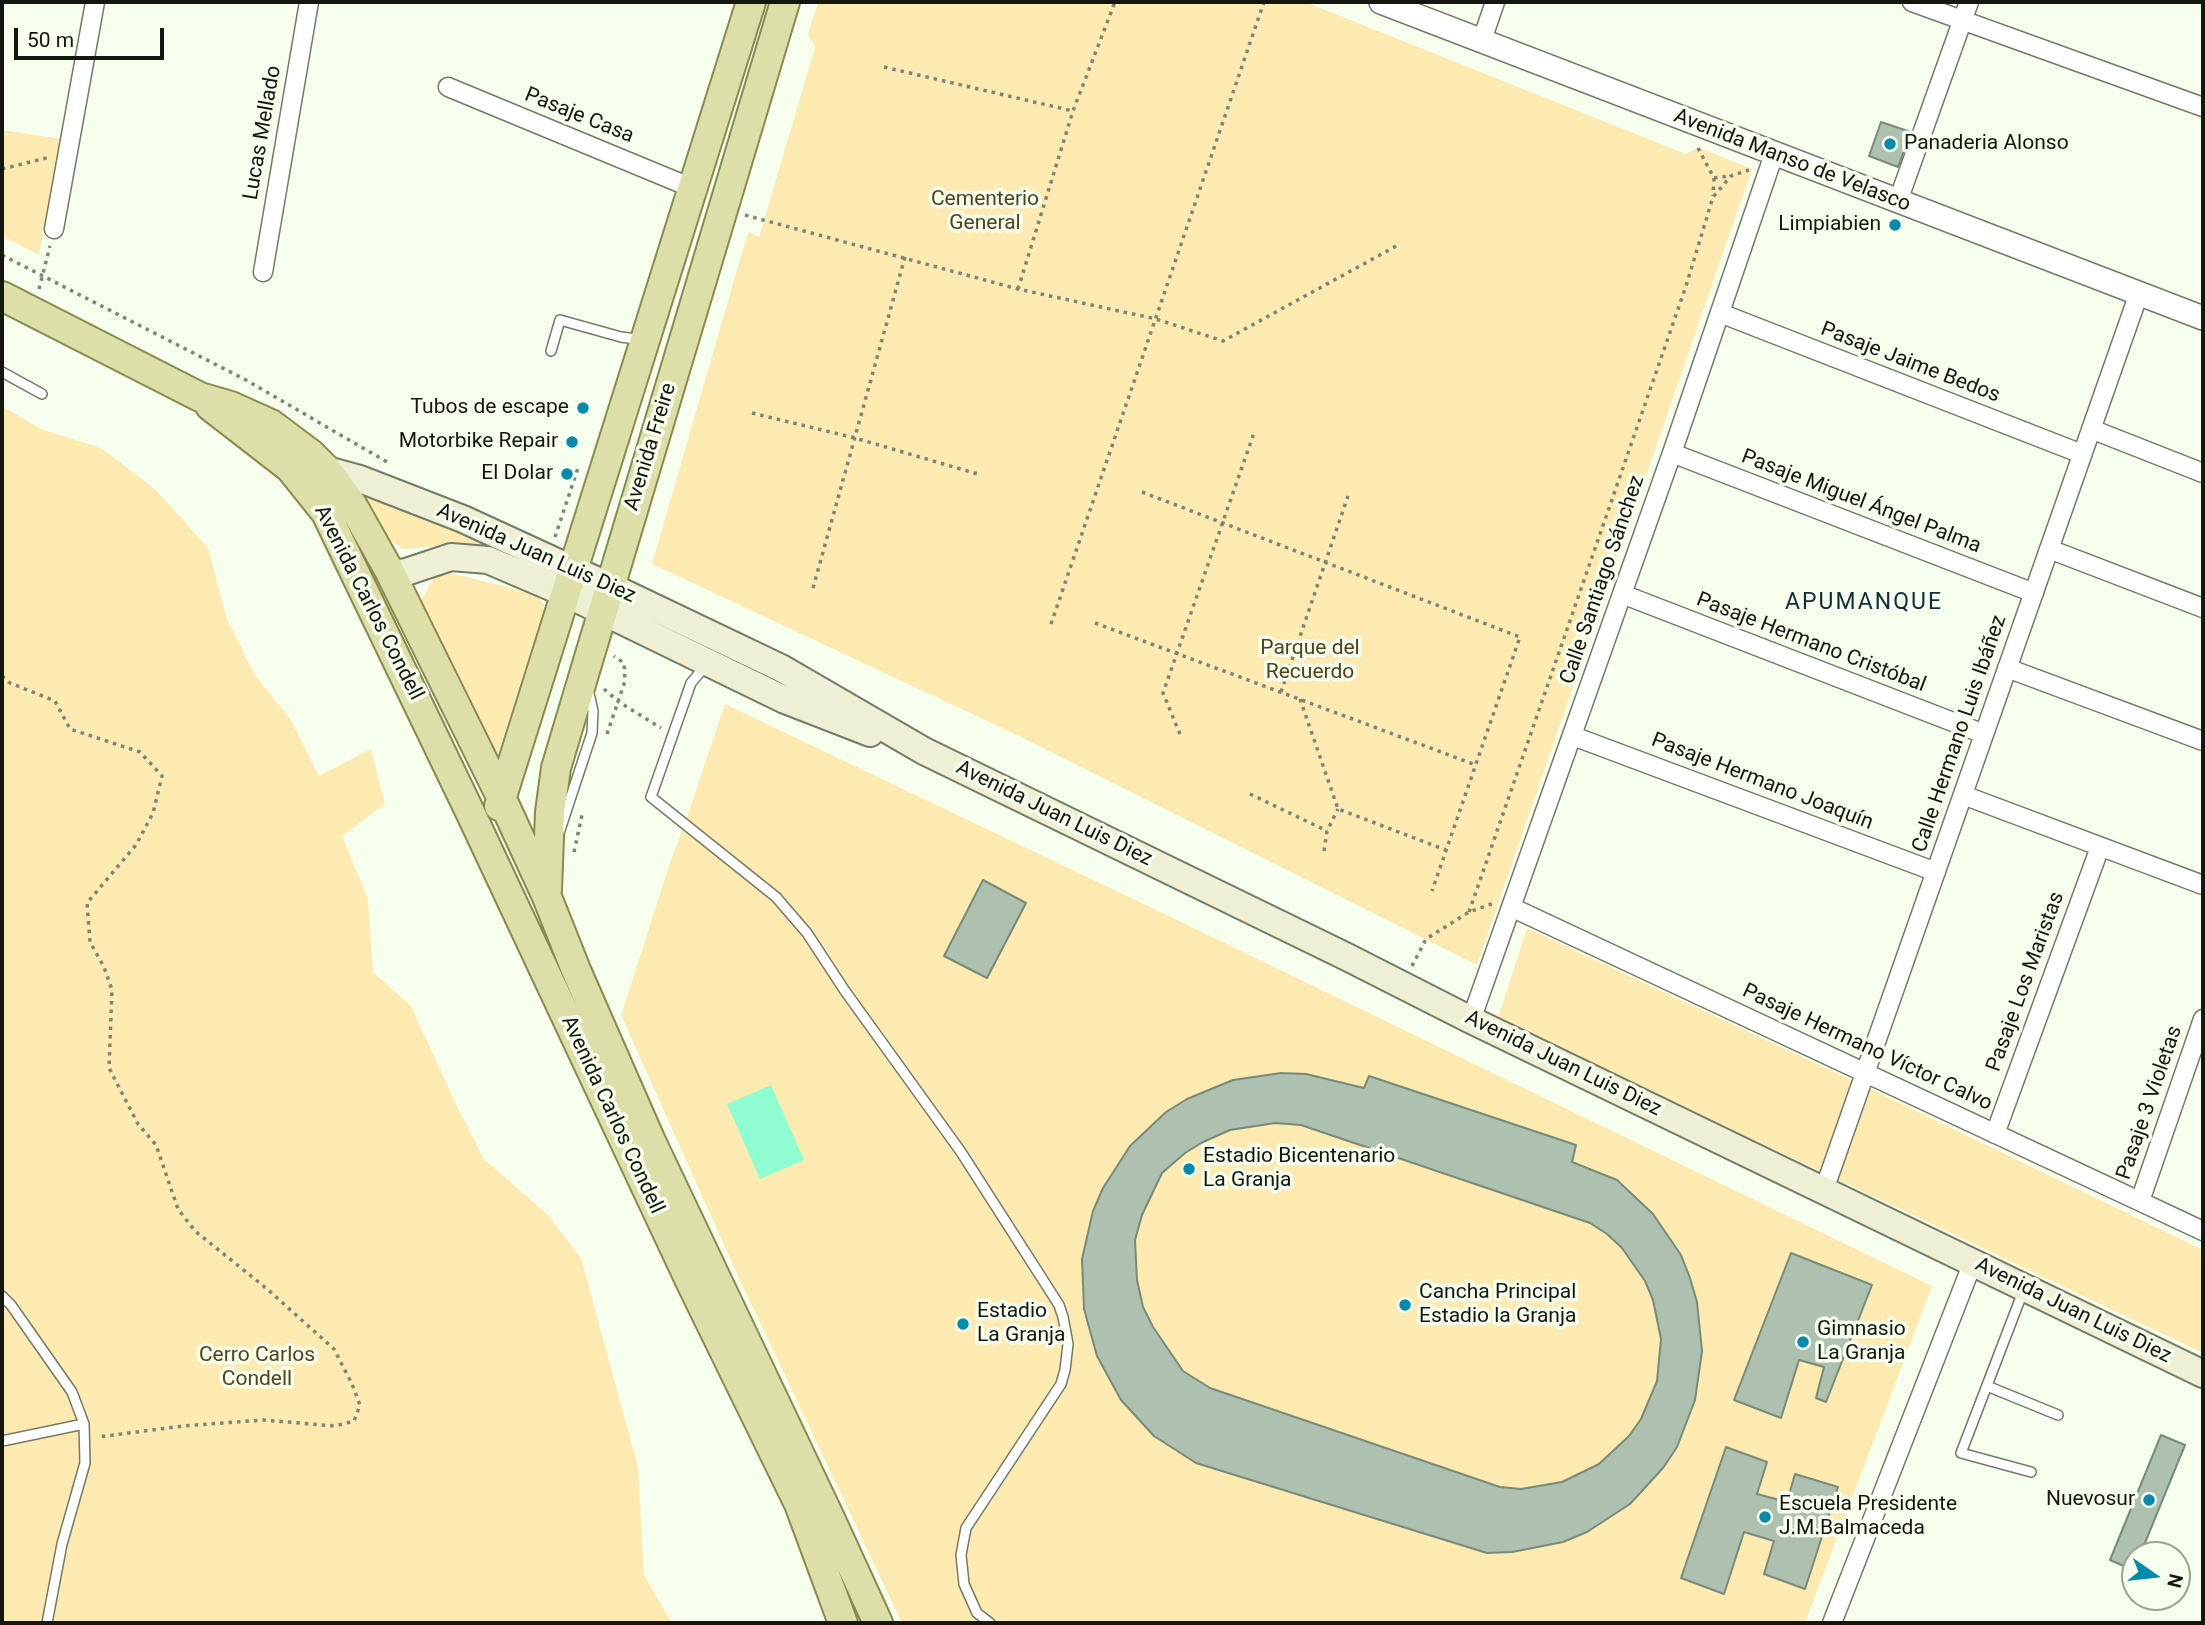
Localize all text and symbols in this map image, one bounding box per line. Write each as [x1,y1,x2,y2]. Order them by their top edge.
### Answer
scale bar [18,14,168,58]
text: 50 m [27,28,74,52]
street label: Lucas Mellado [239,64,287,202]
street label: Pasaje Casa [521,83,637,149]
street label: Avenida Manso de Velasco [1670,104,1914,218]
place label: Panaderia Alonso [1904,131,2069,157]
marker: Panaderia Alonso [1882,136,1898,152]
park label: Cementerio General [931,187,1039,237]
place label: Limpiabien [1778,212,1881,238]
marker: Limpiabien [1887,217,1903,233]
street label: Pasaje Jaime Bedos [1817,317,2003,409]
street label: Avenida Freire [620,380,682,514]
place label: Tubos de escape [411,395,569,421]
marker: Tubos de escape [575,400,591,416]
place label: Motorbike Repair [399,429,558,455]
marker: Motorbike Repair [564,434,580,450]
street label: Pasaje Miguel Ángel Palma [1738,445,1984,559]
place label: El Dolar [481,461,553,487]
marker: El Dolar [559,466,575,482]
street label: Calle Santiago Sánchez [1555,472,1651,688]
street label: Avenida Juan Luis Diez [433,499,639,609]
street label: Avenida Carlos Condell [308,501,428,705]
street label: Pasaje Hermano Cristóbal [1693,588,1929,698]
district label: APUMANQUE [1786,589,1942,617]
street label: Calle Hermano Luis Ibáñez [1908,612,2012,856]
park label: Parque del Recuerdo [1260,636,1360,686]
street label: Pasaje Hermano Joaquín [1648,728,1876,836]
street label: Avenida Juan Luis Diez [952,756,1156,872]
street label: Pasaje Los Maristas [1982,889,2070,1075]
street label: Pasaje Hermano Víctor Calvo [1738,979,1996,1117]
street label: Avenida Juan Luis Diez [1461,1006,1665,1122]
street label: Avenida Carlos Condell [555,1012,669,1218]
street label: Pasaje 3 Violetas [2112,1023,2188,1183]
place label: Estadio Bicentenario La Granja [1203,1144,1395,1194]
marker: Estadio Bicentenario La Granja [1181,1161,1197,1177]
street label: Avenida Juan Luis Diez [1971,1253,2175,1369]
place label: Cancha Principal Estadio la Granja [1419,1280,1576,1330]
marker: Cancha Principal Estadio la Granja [1397,1297,1413,1313]
place label: Estadio La Granja [977,1299,1065,1349]
marker: Estadio La Granja [955,1316,971,1332]
place label: Gimnasio La Granja [1817,1317,1906,1367]
marker: Gimnasio La Granja [1795,1334,1811,1350]
park label: Cerro Carlos Condell [199,1343,315,1393]
place label: Nuevosur [2046,1487,2135,1513]
place label: Escuela Presidente J.M.Balmaceda [1779,1492,1957,1542]
marker: Nuevosur [2141,1492,2157,1508]
marker: Escuela Presidente J.M.Balmaceda [1757,1509,1773,1525]
north arrow [2121,1541,2191,1611]
text: N [2162,1571,2188,1590]

